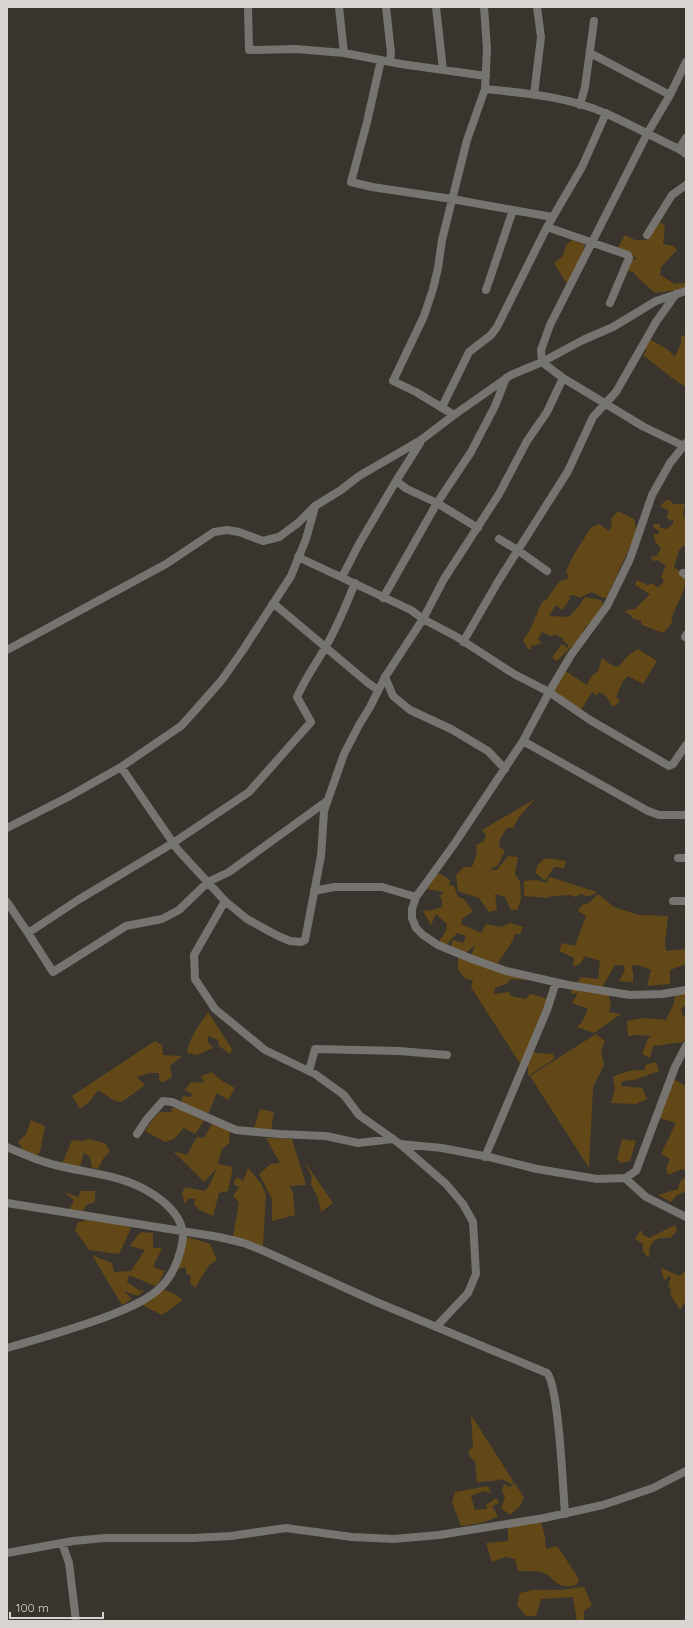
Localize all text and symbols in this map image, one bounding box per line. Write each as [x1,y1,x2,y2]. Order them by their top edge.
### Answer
scale bar [10,1594,103,1620]
text: 100 m [16,1600,49,1615]

